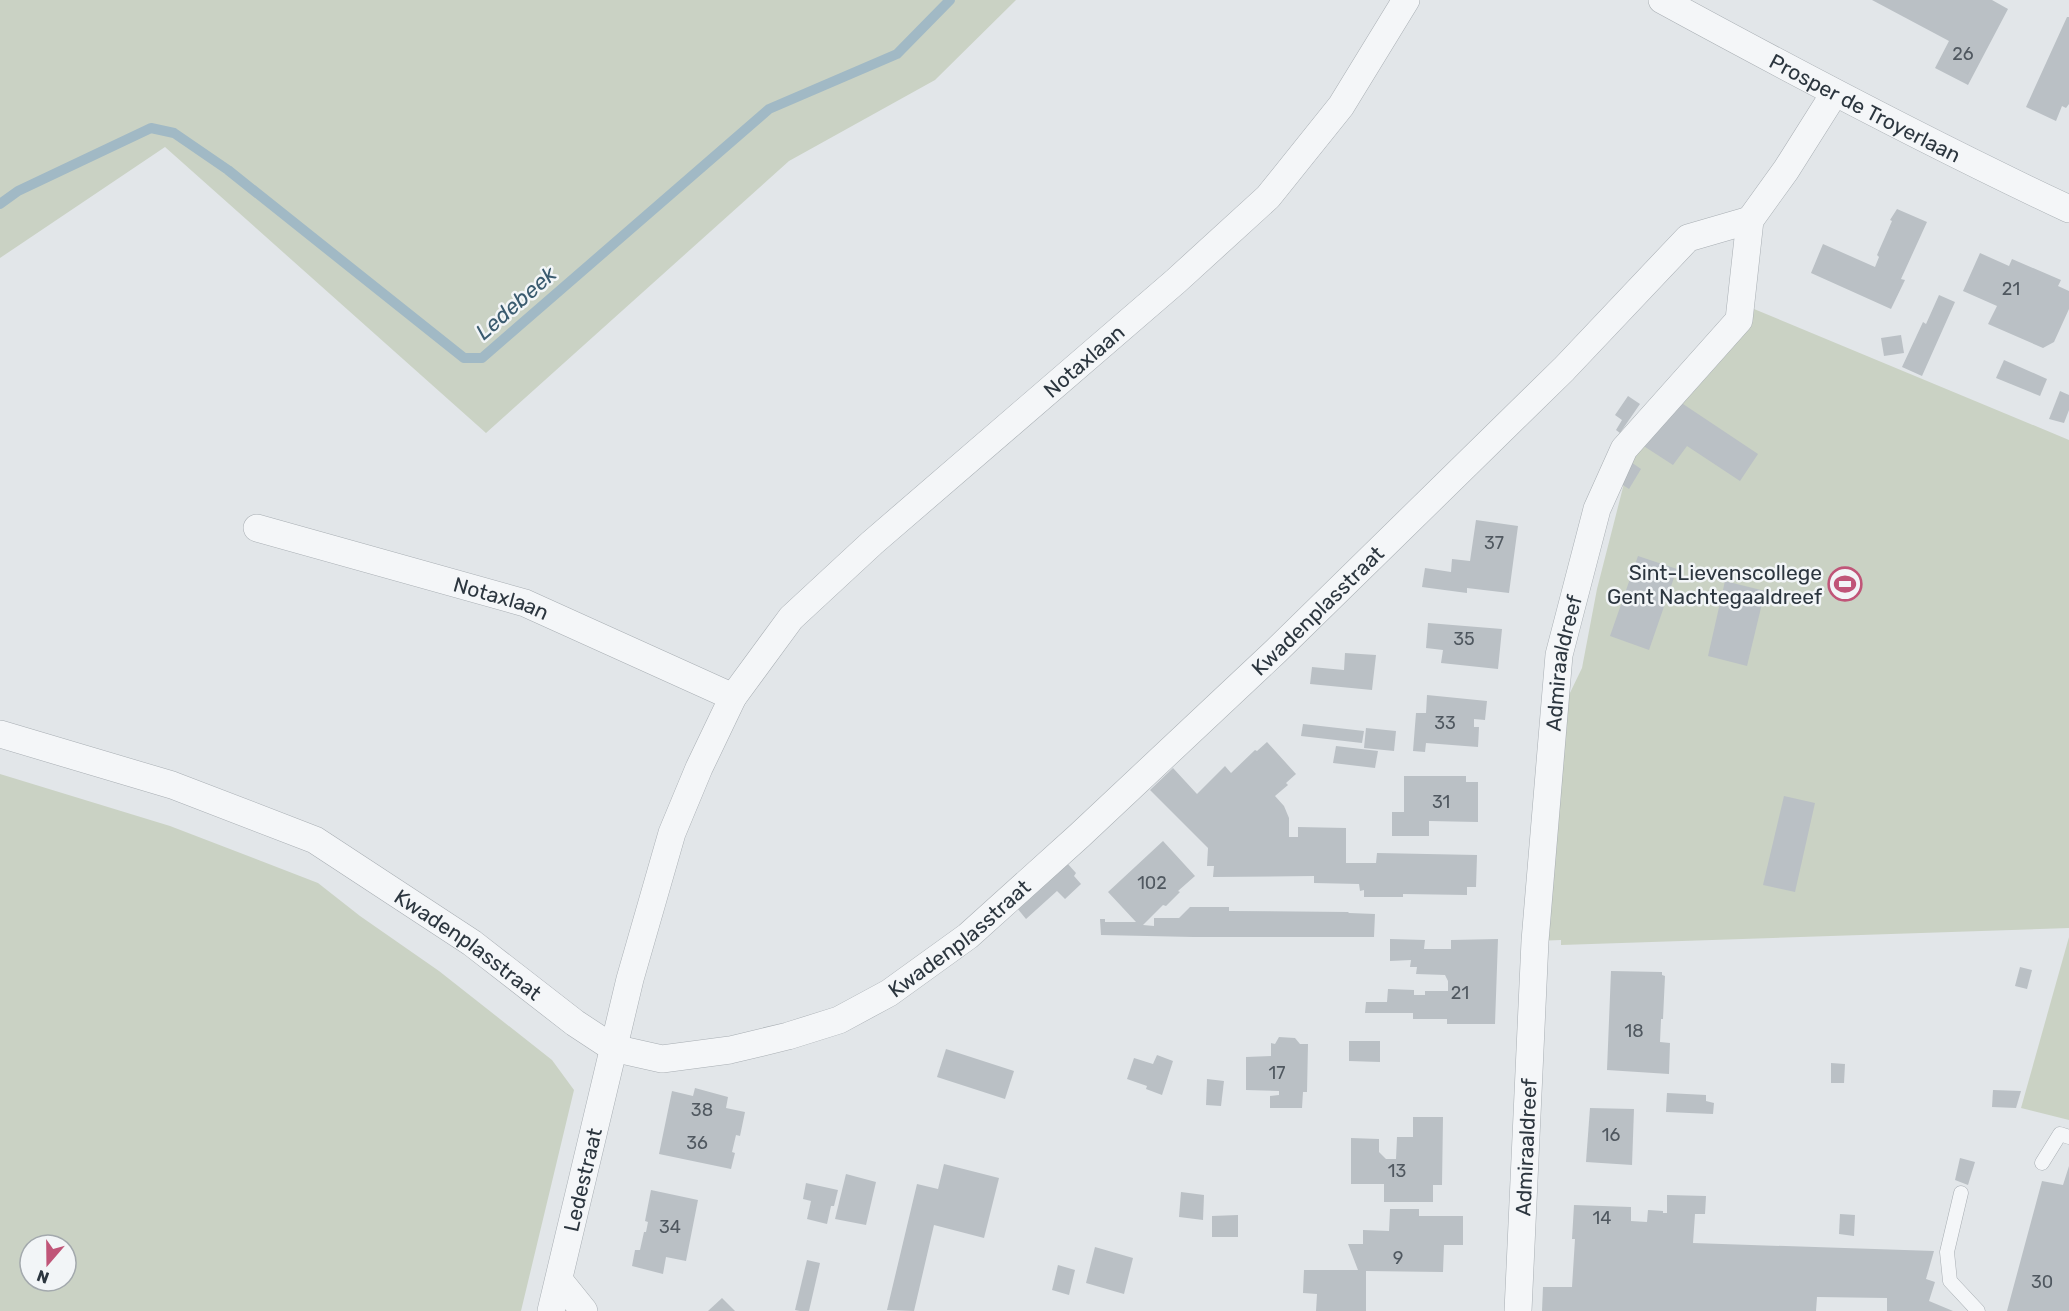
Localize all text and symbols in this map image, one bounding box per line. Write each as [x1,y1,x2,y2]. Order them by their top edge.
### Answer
house number: 26 [1952,43,1974,65]
street label: Prosper de Troyerlaan [1765,48,1965,167]
water label: Ledebeek [470,260,563,346]
house number: 21 [2002,278,2020,300]
street label: Notaxlaan [1038,319,1129,402]
house number: 37 [1484,532,1504,554]
street label: Kwadenplasstraat [1246,540,1389,680]
place label: Sint-Lievenscollege Gent Nachtegaaldreef [1607,560,1822,609]
sports icon: Sint-Lievenscollege Gent Nachtegaaldreef [1827,566,1863,602]
street label: Notaxlaan [451,571,553,625]
street label: Admiraaldreef [1540,592,1587,732]
house number: 35 [1453,628,1475,650]
house number: 33 [1434,712,1456,734]
house number: 31 [1432,791,1450,813]
house number: 102 [1137,872,1167,894]
street label: Kwadenplasstraat [883,874,1035,1002]
street label: Kwadenplasstraat [390,883,547,1005]
house number: 21 [1451,982,1469,1004]
house number: 18 [1624,1020,1644,1042]
house number: 17 [1269,1062,1285,1084]
street label: Admiraaldreef [1510,1078,1541,1217]
house number: 38 [691,1099,713,1121]
house number: 16 [1602,1124,1620,1146]
street label: Ledestraat [558,1125,607,1234]
house number: 36 [686,1132,708,1154]
house number: 13 [1388,1160,1406,1182]
house number: 14 [1593,1207,1611,1229]
house number: 34 [659,1216,681,1238]
north arrow [18,1233,78,1293]
house number: 9 [1393,1247,1403,1269]
text: N [34,1266,52,1288]
house number: 30 [2031,1271,2053,1293]

